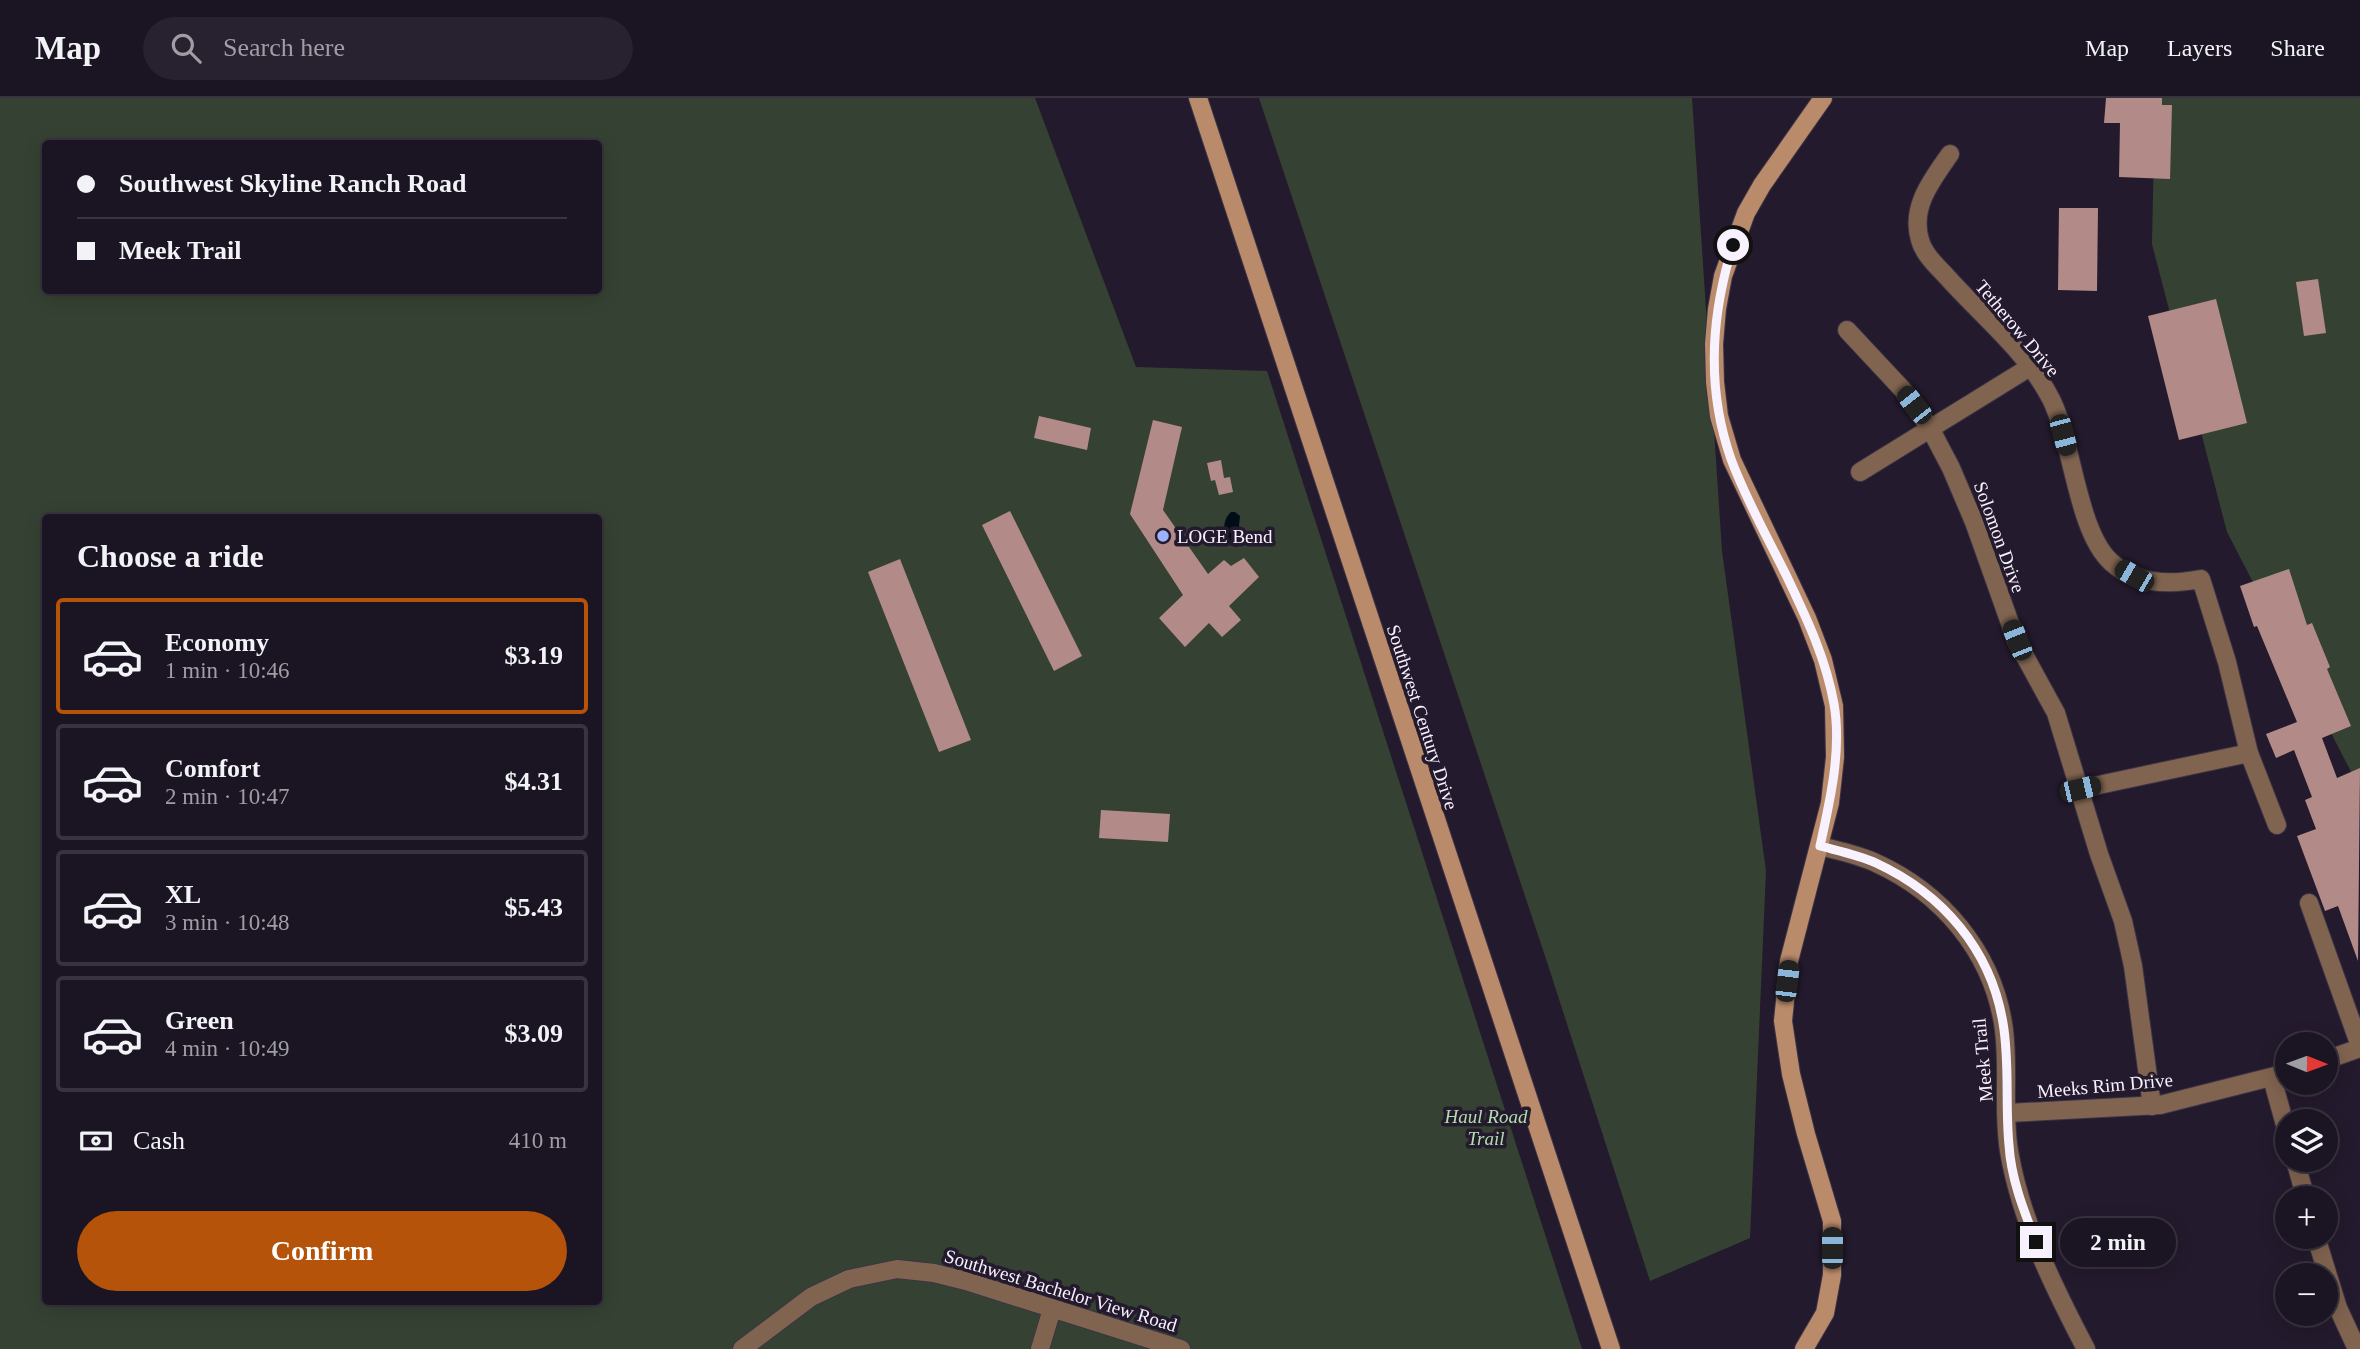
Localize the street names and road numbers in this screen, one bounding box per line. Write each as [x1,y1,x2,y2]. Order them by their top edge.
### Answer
street label: Tetherow Drive [1971,276,2064,381]
street label: Solomon Drive [1970,479,2029,596]
street label: Southwest Century Drive [1383,622,1462,812]
street label: Meek Trail [1968,1017,1997,1103]
street label: Meeks Rim Drive [2036,1069,2174,1102]
street label: Southwest Bachelor View Road [942,1245,1180,1336]

